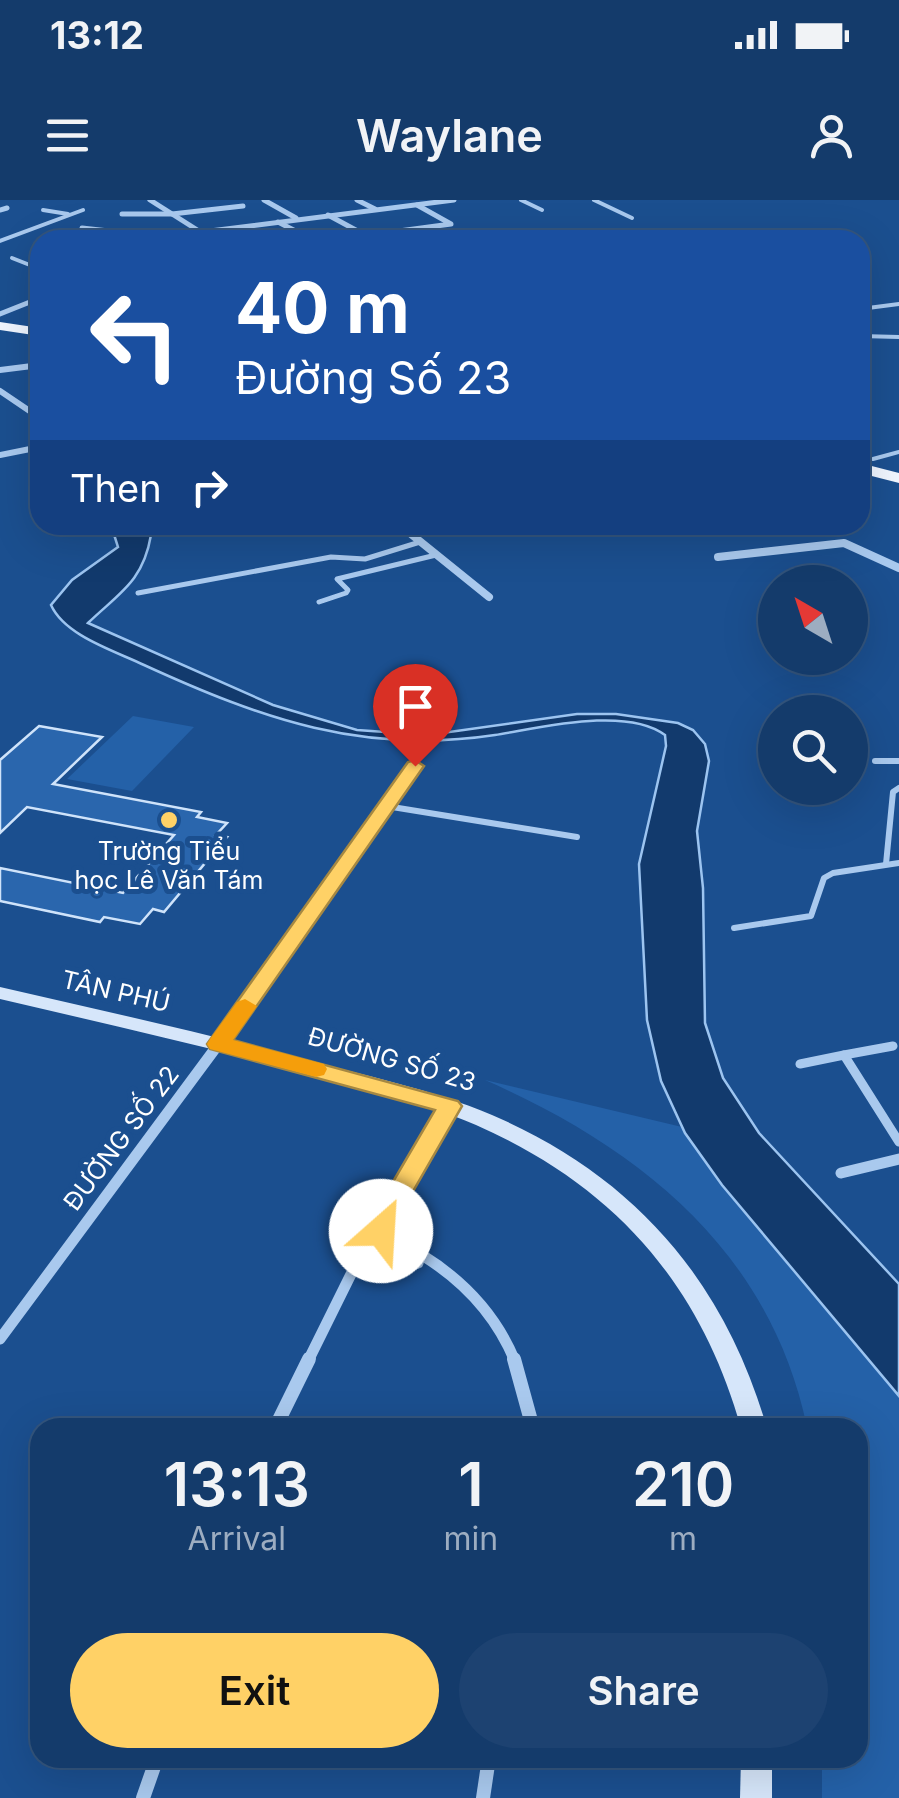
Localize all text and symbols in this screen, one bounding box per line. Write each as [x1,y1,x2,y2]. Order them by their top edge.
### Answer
text: 13:12 [50,12,144,58]
icon: menu [40,108,95,163]
text: Waylane [356,108,543,163]
icon: person [804,108,859,163]
text: 40 m [235,265,410,350]
icon: left [70,270,200,400]
text: Đường Số 23 [235,350,511,405]
icon: right [182,460,237,515]
text: Then [70,465,162,511]
north arrow [758,565,868,675]
map controls [758,565,868,805]
pin [373,664,458,767]
icon: arrive [388,679,443,734]
button: search [758,695,868,805]
marker: Trường Tiểu học Lê Văn Tám [158,809,180,831]
place label: Trường Tiểu học Lê Văn Tám [75,836,263,895]
street label: TÂN PHÚ [59,963,173,1018]
street label: ĐƯỜNG SỐ 23 [305,1016,481,1097]
street label: ĐƯỜNG SỐ 22 [53,1057,185,1216]
position arrow [329,1179,433,1283]
text: 13:13 [164,1448,310,1520]
text: 1 [458,1448,484,1520]
text: 210 [632,1448,734,1520]
text: Arrival [188,1519,286,1558]
text: min [444,1519,498,1558]
text: m [669,1519,697,1558]
button: Exit [70,1633,439,1748]
button: Share [459,1633,828,1748]

